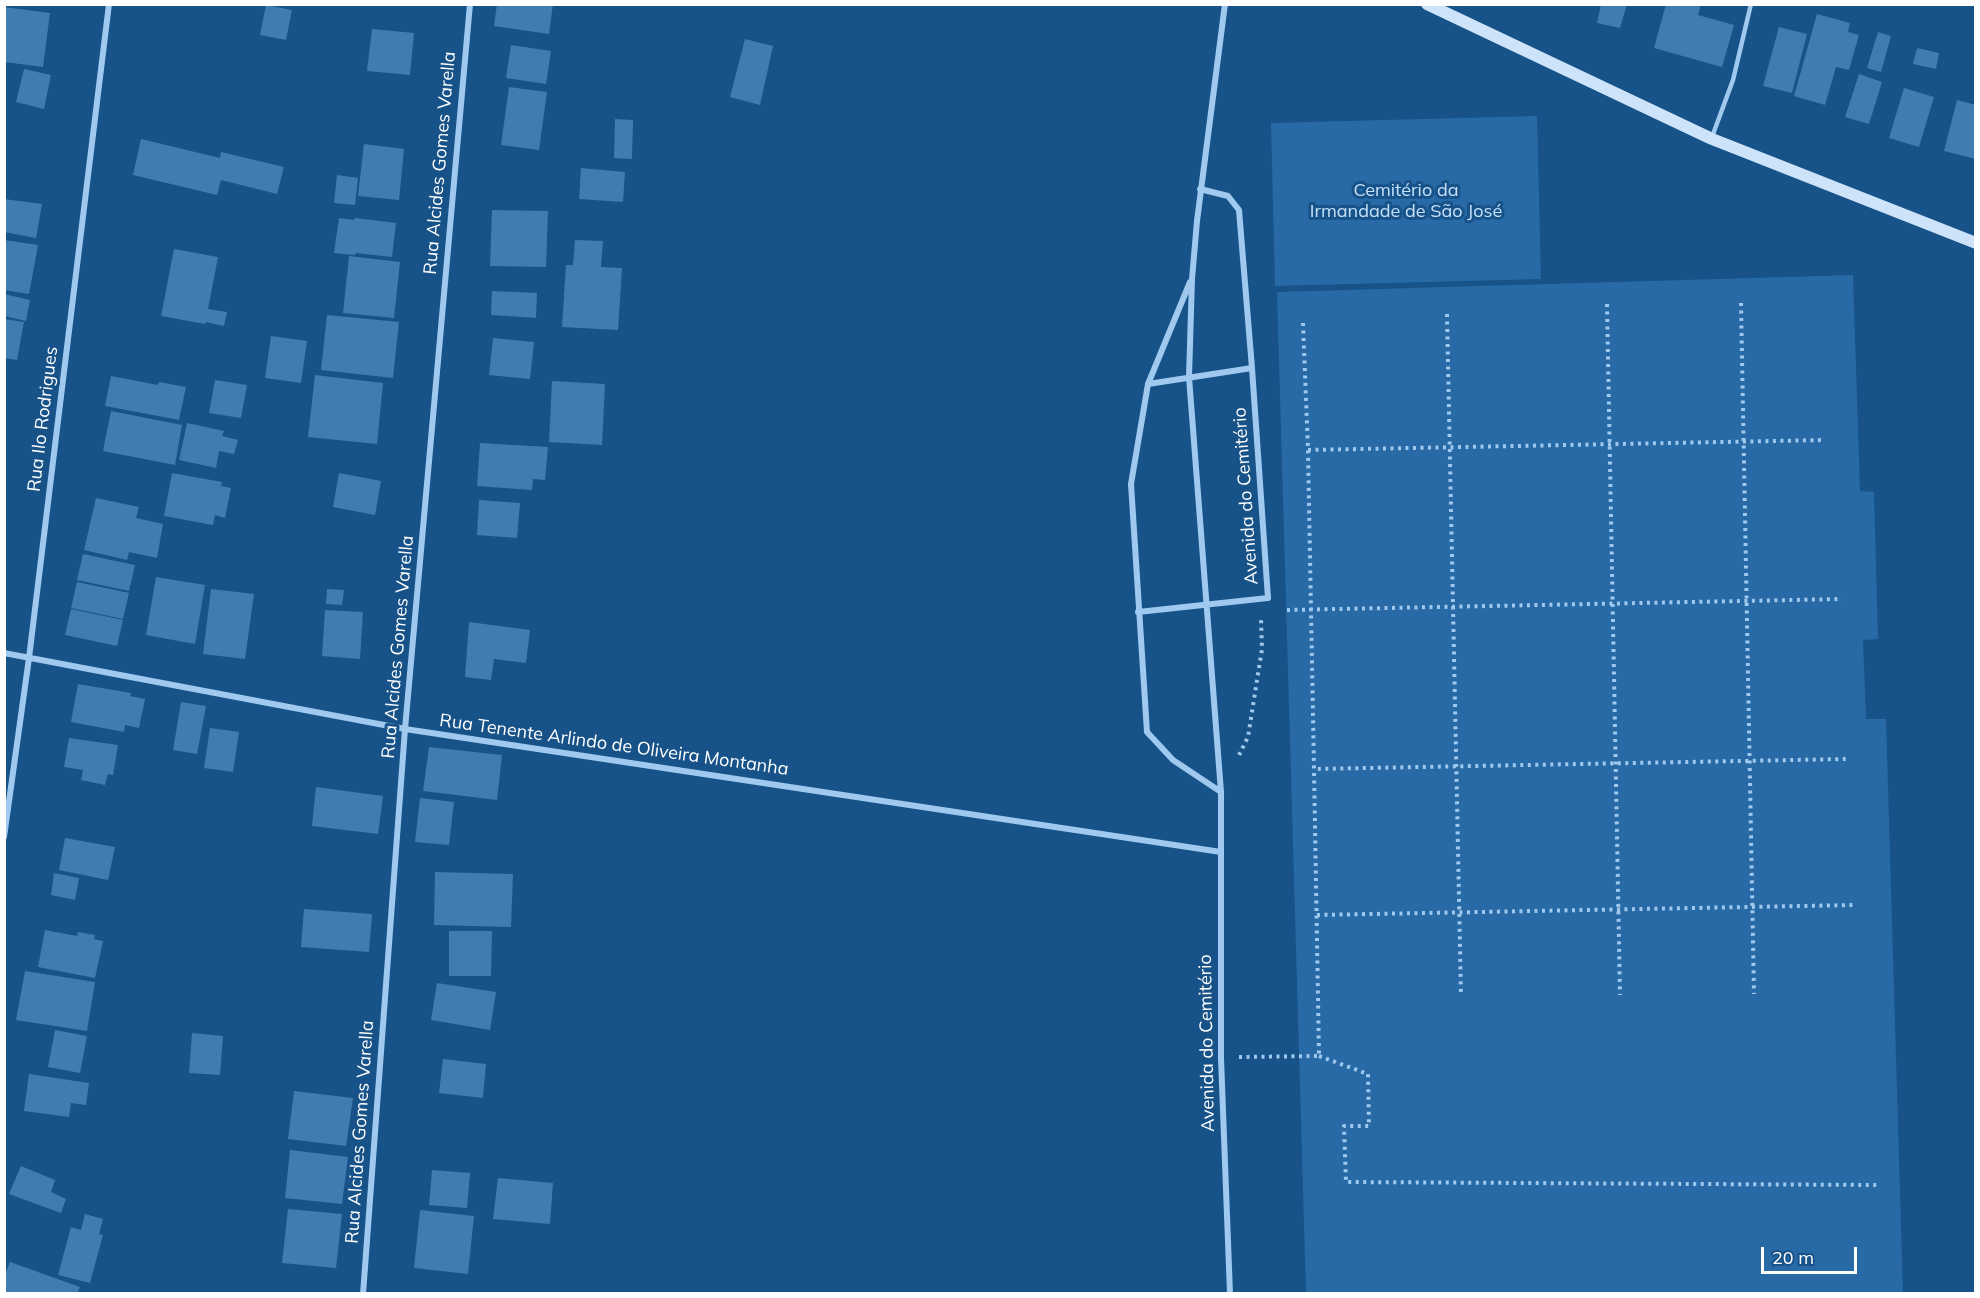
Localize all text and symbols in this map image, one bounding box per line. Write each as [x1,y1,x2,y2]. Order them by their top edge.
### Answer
street label: Rua Alcides Gomes Varella [419,51,461,275]
park label: Cemitério da Irmandade de São José [1310,180,1502,222]
street label: Rua Ilo Rodrigues [23,345,63,493]
street label: Avenida do Cemitério [1229,407,1263,585]
street label: Rua Alcides Gomes Varella [377,535,419,759]
street label: Rua Tenente Arlindo de Oliveira Montanha [438,710,790,780]
street label: Avenida do Cemitério [1195,954,1219,1132]
street label: Rua Alcides Gomes Varella [341,1020,379,1244]
scale bar [1764,1235,1860,1273]
text: 20 m [1772,1246,1814,1269]

